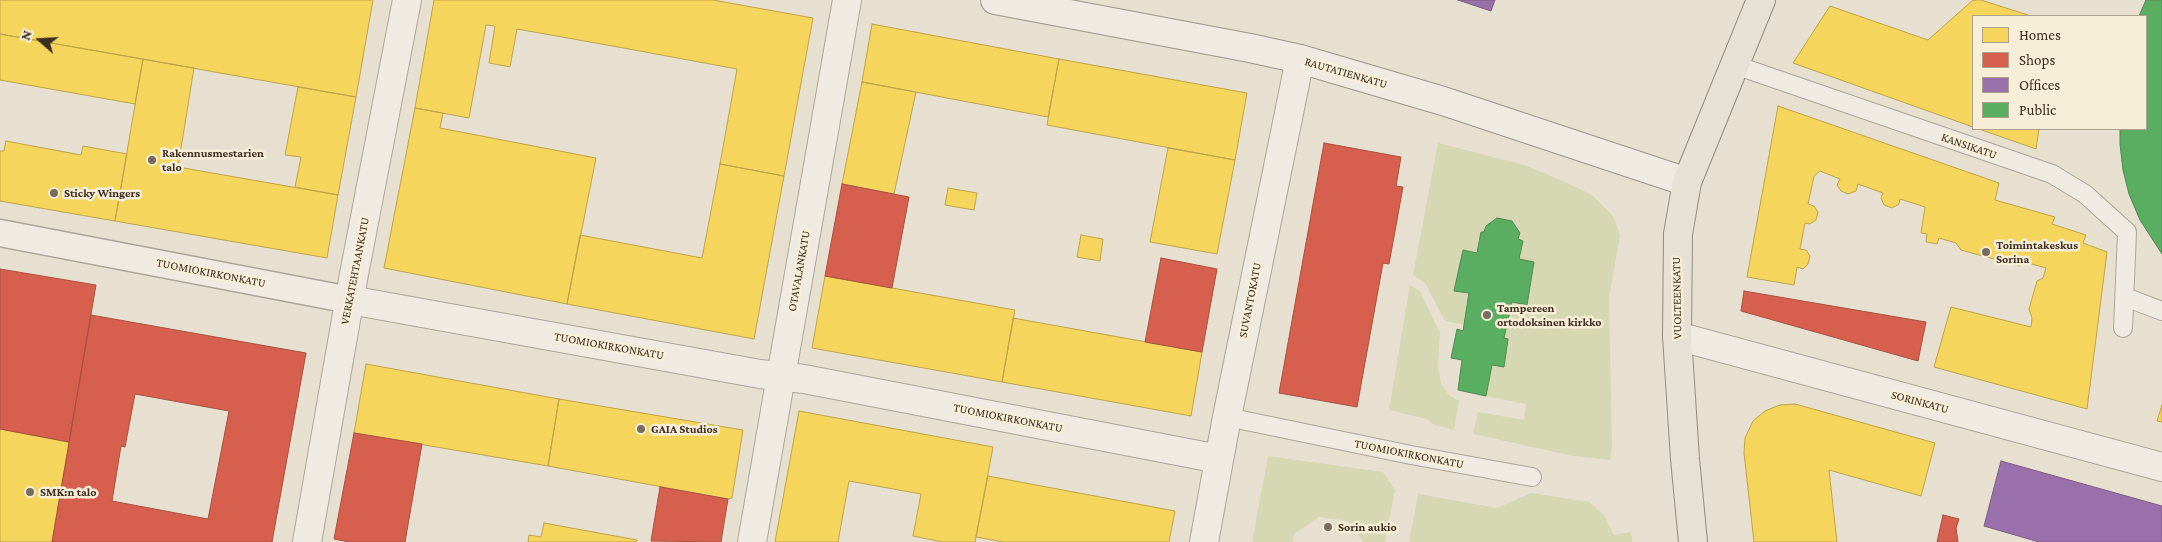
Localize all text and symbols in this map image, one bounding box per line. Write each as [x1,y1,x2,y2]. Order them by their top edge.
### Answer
north arrow [15,15,65,65]
legend [1972,15,2147,130]
text: Homes [2019,27,2061,43]
text: N [17,28,35,42]
text: Shops [2019,52,2055,68]
street label: RAUTATIENKATU [1303,54,1389,92]
text: Offices [2019,77,2060,93]
text: Public [2019,102,2056,118]
street label: KANSIKATU [1939,130,1999,162]
place label: Rakennusmestarien talo [162,146,264,174]
marker: Rakennusmestarien talo [146,154,158,166]
place label: Sticky Wingers [64,186,140,200]
marker: Sticky Wingers [48,187,60,199]
street label: VERKATEHTAANKATU [338,216,372,326]
street label: OTAVALANKATU [785,229,813,313]
place label: Toimintakeskus Sorina [1996,238,2078,266]
marker: Toimintakeskus Sorina [1980,246,1992,258]
street label: TUOMIOKIRKONKATU [155,255,267,291]
street label: VUOLTEENKATU [1669,257,1685,339]
street label: SUVANTOKATU [1236,261,1264,339]
place label: Tampereen ortodoksinen kirkko [1497,301,1602,329]
marker: Tampereen ortodoksinen kirkko [1481,309,1493,321]
street label: TUOMIOKIRKONKATU [553,329,665,363]
street label: SORINKATU [1890,387,1950,417]
street label: TUOMIOKIRKONKATU [952,400,1064,436]
place label: GAIA Studios [651,422,718,436]
marker: GAIA Studios [635,423,647,435]
street label: TUOMIOKIRKONKATU [1353,436,1465,472]
place label: SMK:n talo [40,485,96,499]
marker: SMK:n talo [24,486,36,498]
place label: Sorin aukio [1338,520,1397,534]
marker: Sorin aukio [1322,521,1334,533]

